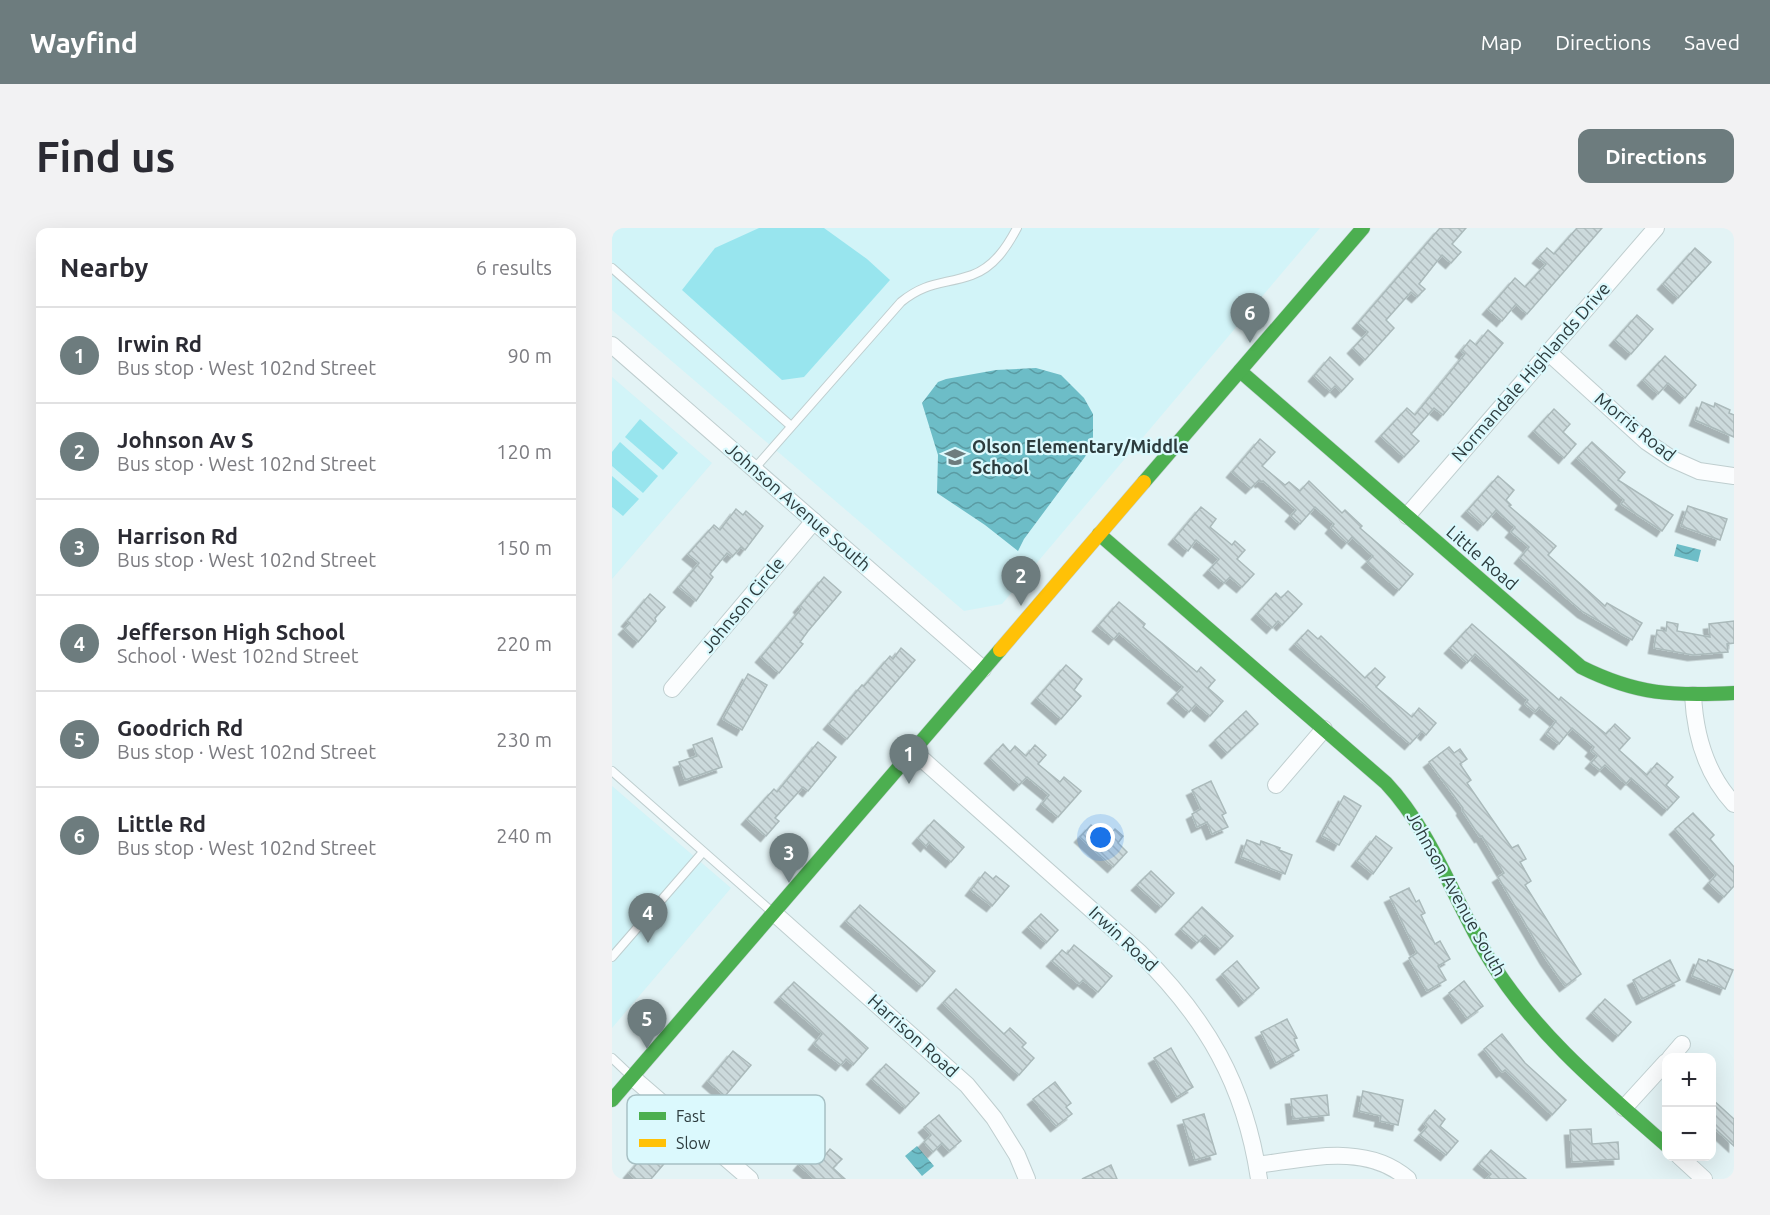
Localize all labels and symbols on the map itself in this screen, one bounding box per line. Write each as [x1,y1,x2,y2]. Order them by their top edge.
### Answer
street label: Normandale Highlands Drive [1447,278,1613,465]
pin: 6 [1230,294,1270,343]
street label: Morris Road [1591,388,1680,465]
place label: Olson Elementary/Middle School [972,436,1189,477]
street label: Johnson Avenue South [722,438,875,574]
school or university icon: Olson Elementary/Middle School [943,445,967,469]
street label: Little Road [1443,521,1522,594]
street label: Johnson Circle [697,553,788,656]
pin: 2 [1002,556,1040,606]
pin: 1 [890,734,928,784]
street label: Johnson Avenue South [1403,808,1510,979]
your location [1086,823,1115,852]
pin: 3 [770,834,808,883]
pin: 4 [628,894,668,943]
street label: Irwin Road [1085,902,1162,975]
street label: Harrison Road [865,990,963,1081]
pin: 5 [627,1000,666,1049]
legend [627,1095,825,1164]
text: Fast [676,1107,706,1125]
text: Slow [676,1134,711,1152]

